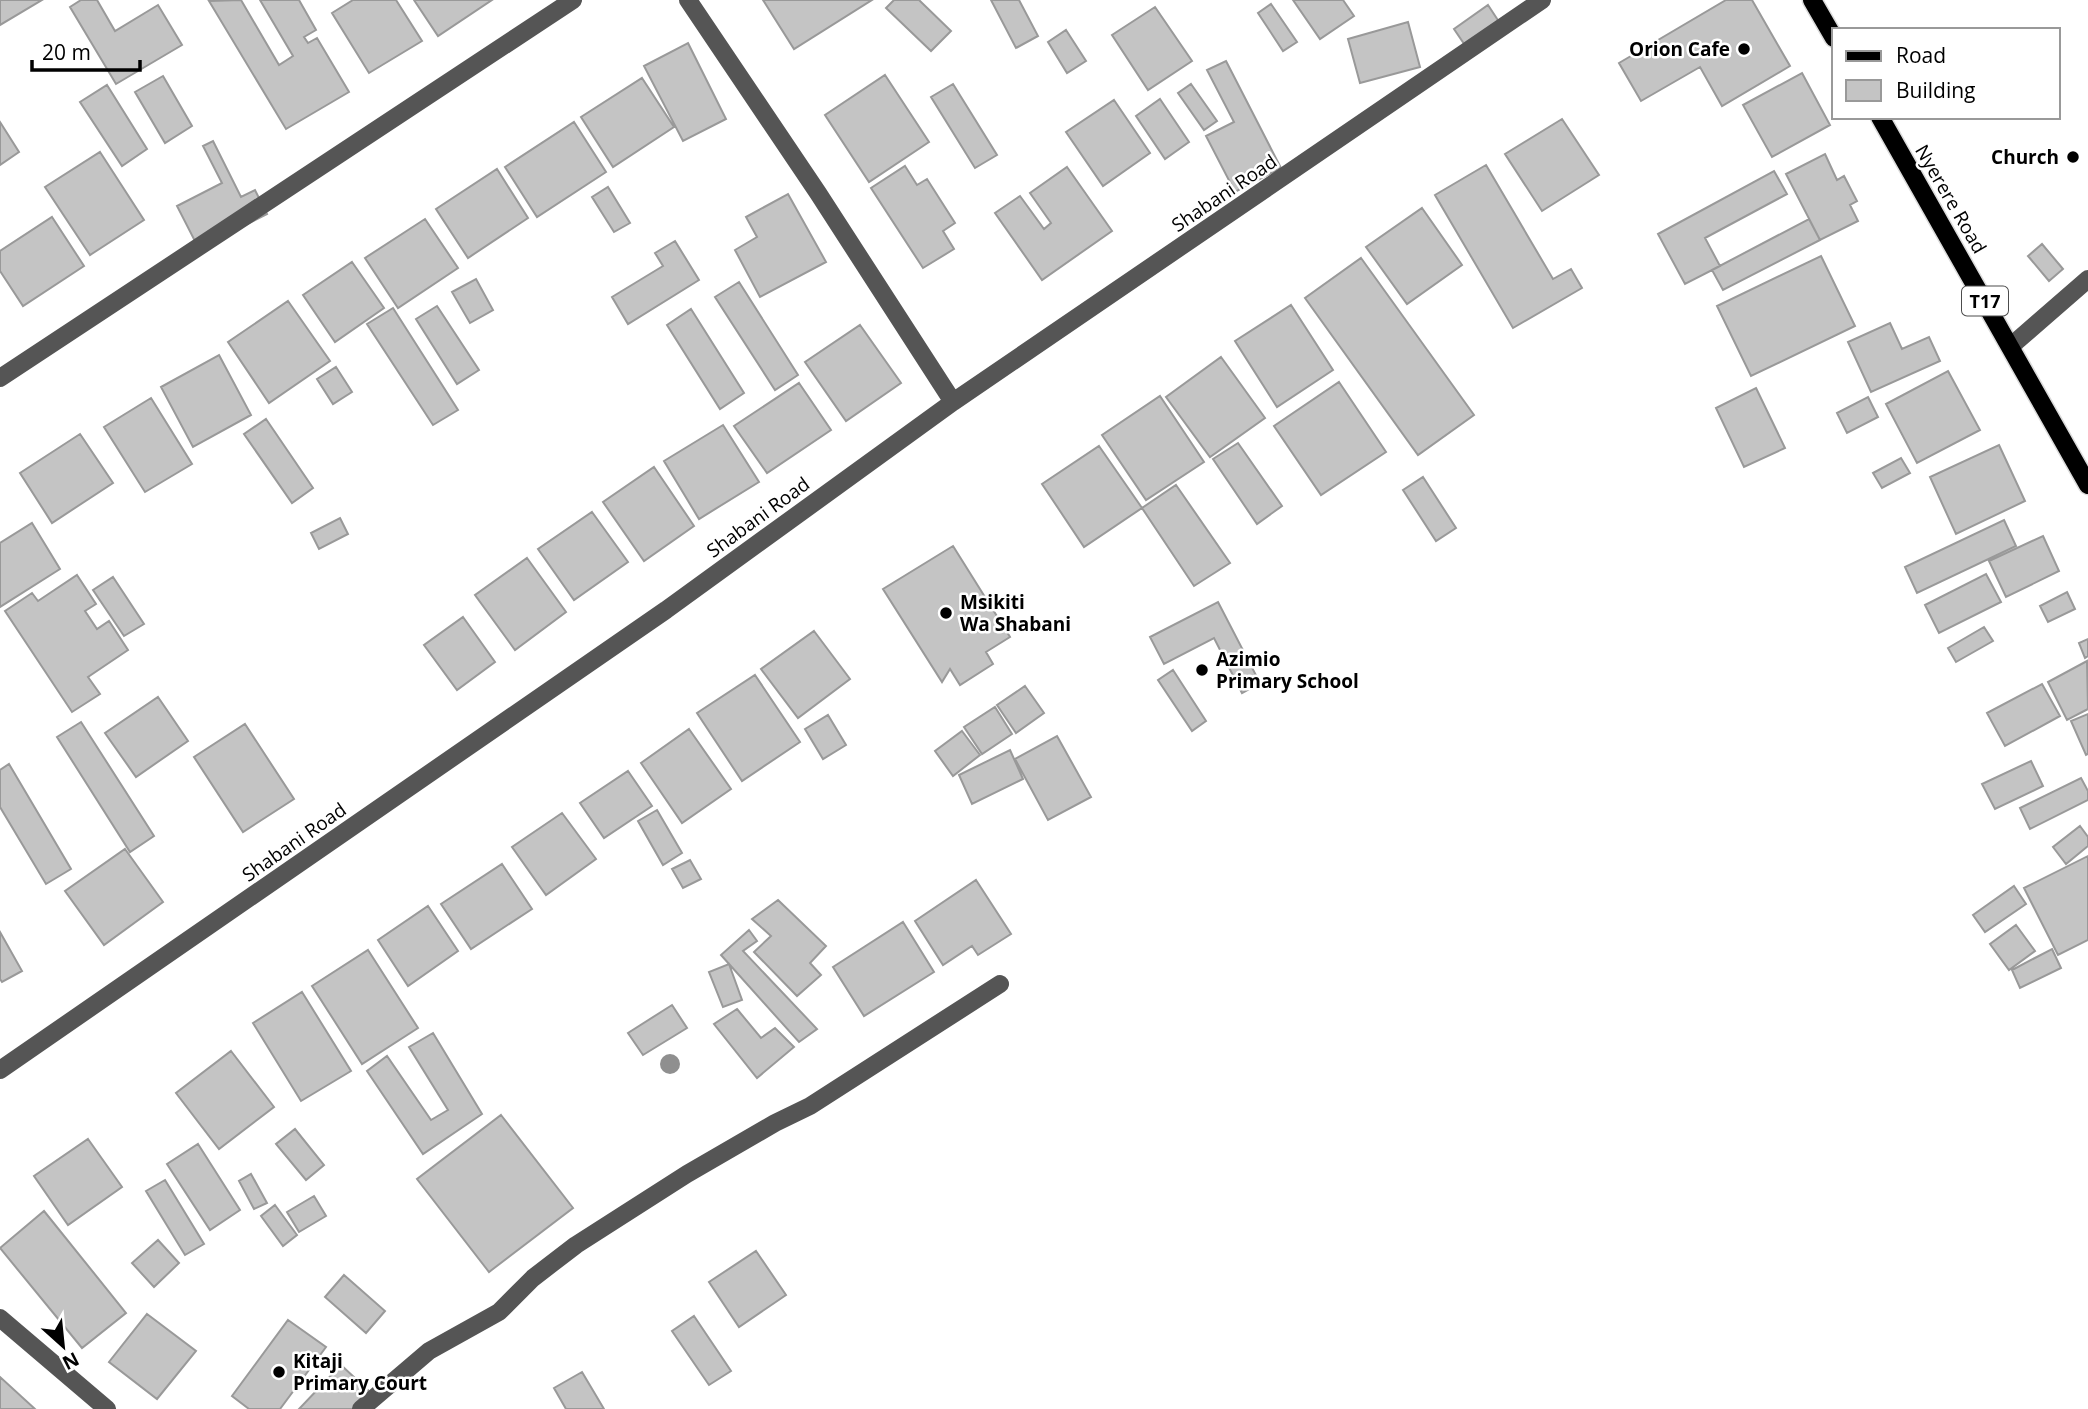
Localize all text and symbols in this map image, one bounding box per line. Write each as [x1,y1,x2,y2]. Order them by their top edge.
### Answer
scale bar [32,28,140,72]
legend [1832,28,2060,119]
place label: Orion Cafe [1629,36,1730,62]
text: 20 m [42,38,91,66]
marker: Orion Cafe [1736,41,1752,57]
text: Road [1896,41,1946,69]
text: Building [1896,76,1975,104]
street label: Nyerere Road [1909,140,1993,258]
place label: Church [1991,144,2059,170]
street label: Shabani Road [1166,148,1282,238]
marker: Church [2065,149,2081,165]
road number: T17 [1962,286,2008,316]
street label: Shabani Road [701,471,815,563]
place label: Msikiti Wa Shabani [960,589,1071,637]
marker: Msikiti Wa Shabani [938,605,954,621]
place label: Azimio Primary School [1216,646,1359,694]
marker: Azimio Primary School [1194,662,1210,678]
street label: Shabani Road [237,796,351,888]
north arrow [28,1311,98,1381]
text: N [58,1346,84,1376]
place label: Kitaji Primary Court [293,1348,427,1396]
marker: Kitaji Primary Court [271,1364,287,1380]

